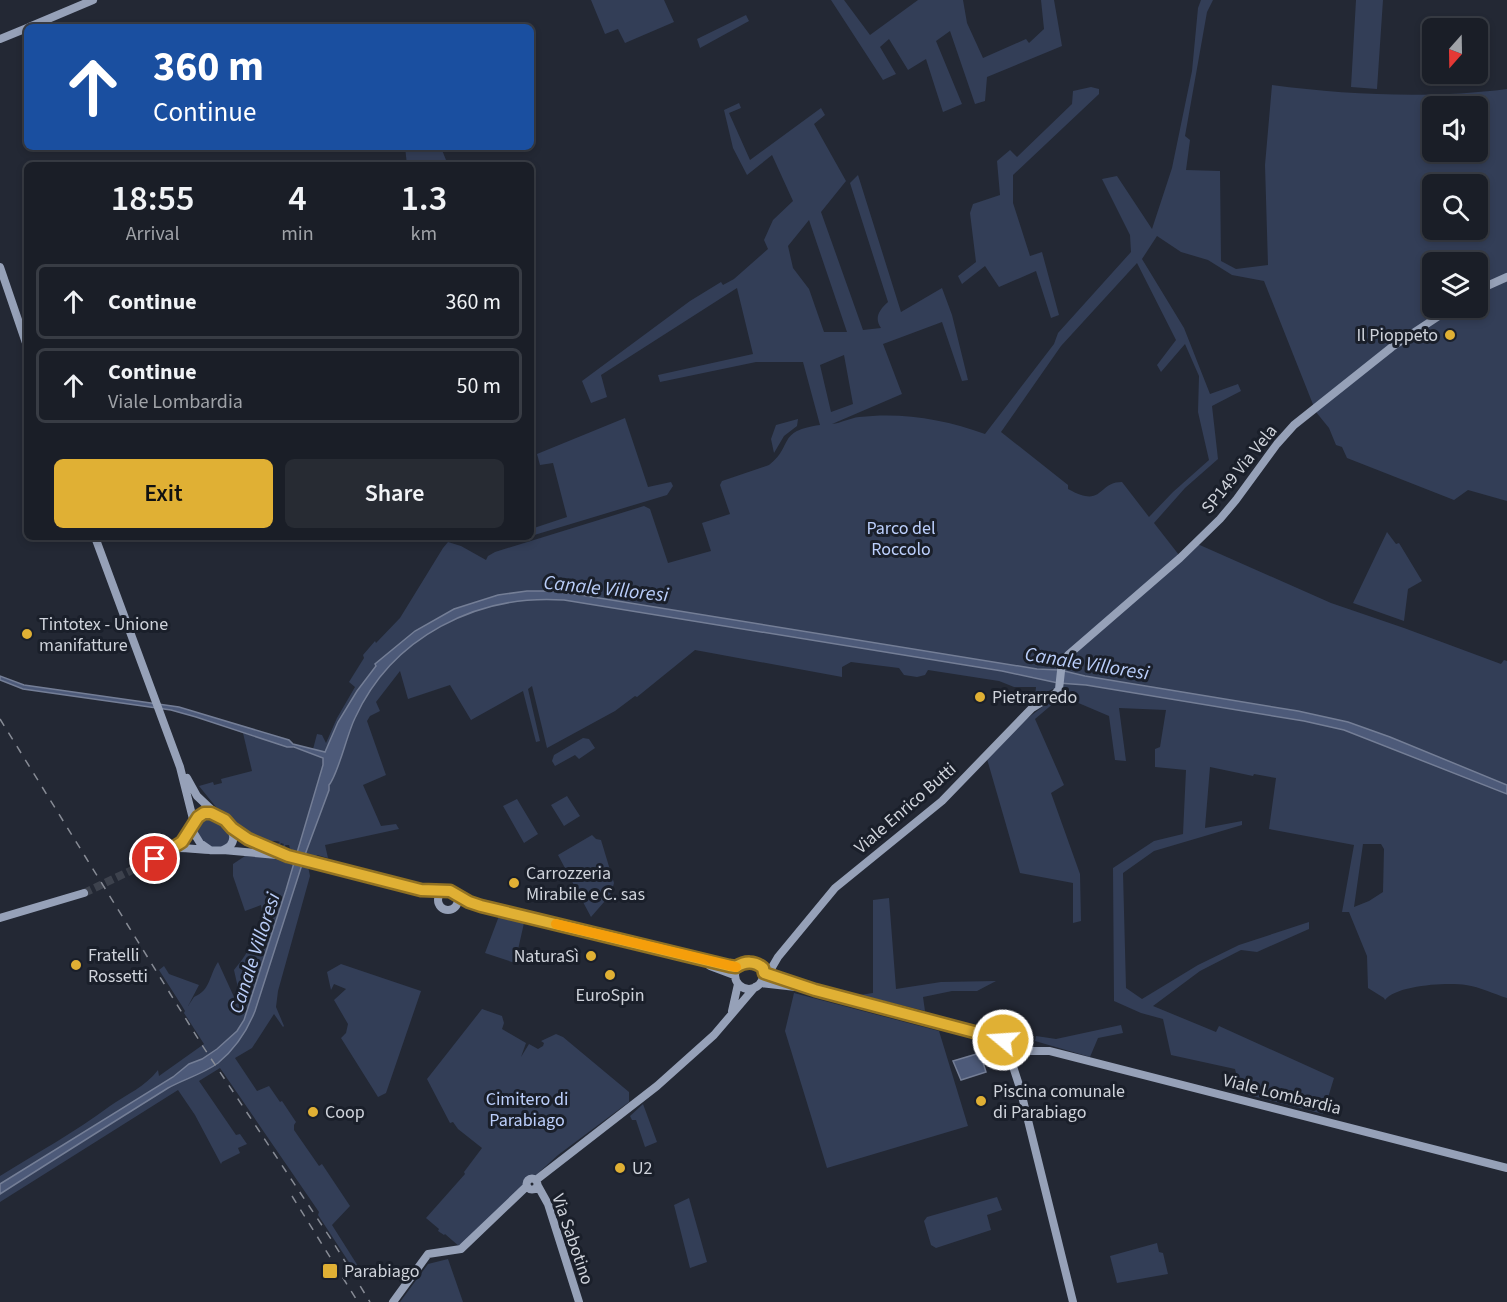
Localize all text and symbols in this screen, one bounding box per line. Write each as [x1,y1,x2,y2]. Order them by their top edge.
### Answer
north arrow [1422,18,1488,84]
map controls [1422,18,1488,318]
text: 360 m [153,37,264,97]
icon: ahead [54,48,132,126]
text: Continue [153,93,256,132]
button: sound [1422,96,1488,162]
text: 18:55 [111,173,195,224]
text: 4 [288,173,307,224]
text: 1.3 [400,173,447,224]
button: search [1422,174,1488,240]
text: Arrival [126,220,180,248]
text: min [281,220,314,248]
text: km [411,220,437,248]
button: layers [1422,252,1488,318]
icon: ahead [57,285,90,318]
text: Continue [108,286,197,318]
text: 360 m [446,286,501,318]
place label: Il Pioppeto [1356,323,1438,348]
marker: Il Pioppeto [1443,328,1457,342]
text: Continue [108,356,197,388]
icon: ahead [57,369,90,402]
text: 50 m [456,370,501,402]
text: Viale Lombardia [108,388,243,416]
street label: SP149 Via Vela [1196,419,1283,519]
button: Exit [54,459,273,528]
button: Share [285,459,504,528]
park label: Parco del Roccolo [866,516,936,562]
water label: Canale Villoresi [542,569,670,609]
place label: Tintotex - Unione manifatture [39,612,168,658]
marker: Tintotex - Unione manifatture [20,627,34,641]
water label: Canale Villoresi [1023,640,1151,688]
place label: Pietrarredo [992,685,1077,710]
marker: Pietrarredo [973,690,987,704]
street label: Viale Enrico Butti [849,757,962,860]
pin [129,833,180,884]
icon: arrive [138,842,171,875]
place label: Carrozzeria Mirabile e C. sas [526,861,645,907]
marker: Carrozzeria Mirabile e C. sas [507,876,521,890]
water label: Canale Villoresi [222,889,288,1017]
place label: Fratelli Rossetti [88,943,148,989]
place label: NaturaSì [514,944,579,969]
marker: NaturaSì [584,949,598,963]
marker: Fratelli Rossetti [69,958,83,972]
marker: EuroSpin [603,968,617,982]
place label: EuroSpin [576,983,644,1008]
position arrow [971,1008,1035,1072]
street label: Viale Lombardia [1220,1068,1344,1121]
place label: Piscina comunale di Parabiago [993,1079,1125,1125]
park label: Cimitero di Parabiago [486,1087,568,1133]
marker: Piscina comunale di Parabiago [974,1094,988,1108]
place label: Coop [325,1100,365,1125]
marker: Coop [306,1105,320,1119]
place label: U2 [632,1156,653,1181]
marker: U2 [613,1161,627,1175]
street label: Via Sabotino [545,1190,600,1288]
place label: Parabiago [344,1259,419,1284]
marker: Parabiago [321,1262,339,1280]

